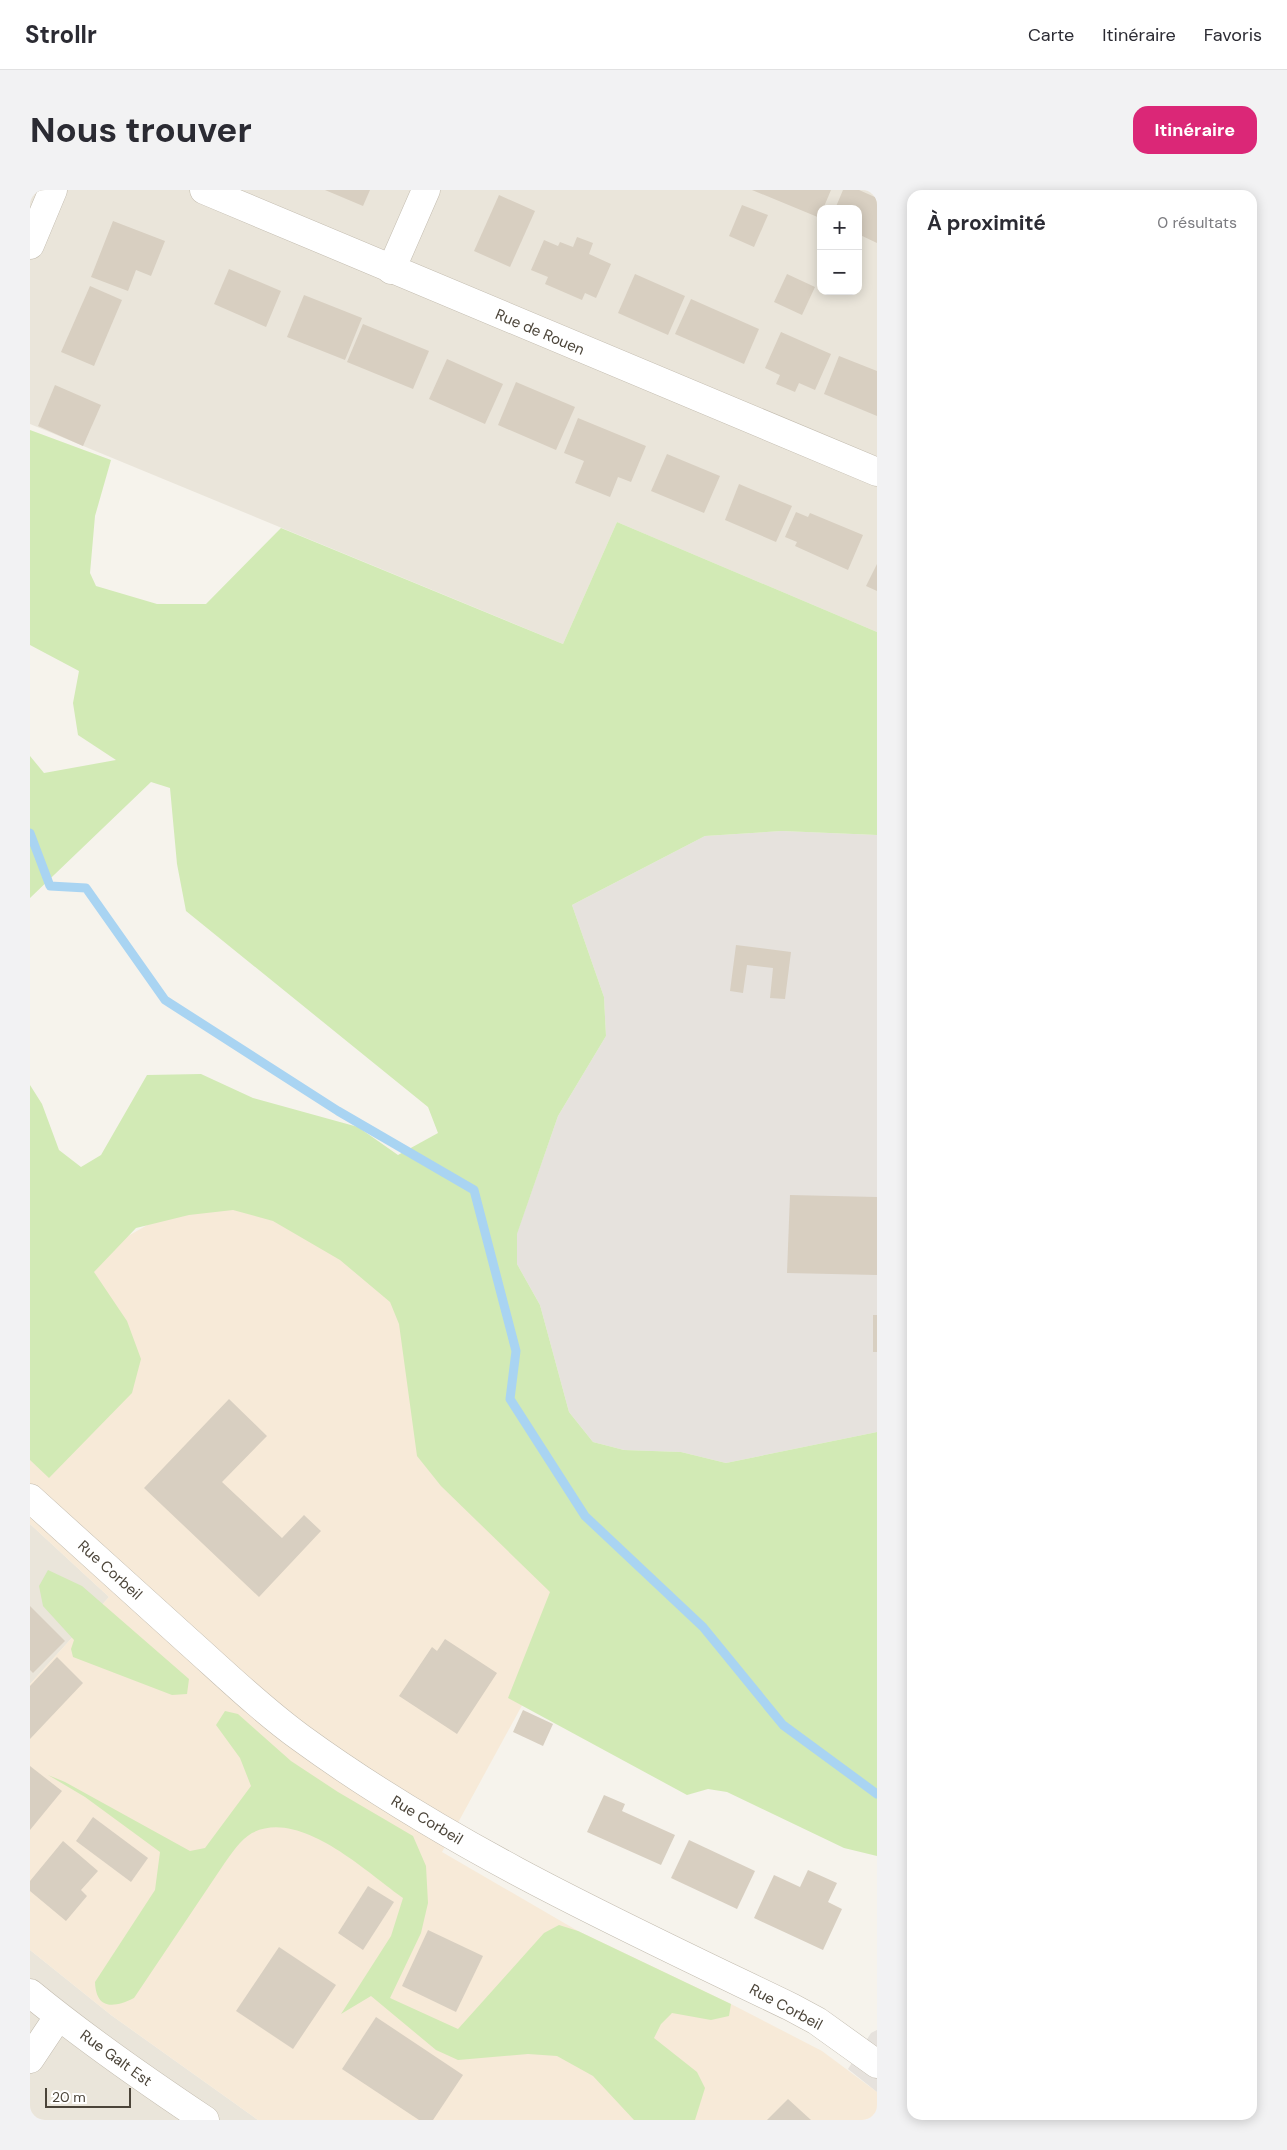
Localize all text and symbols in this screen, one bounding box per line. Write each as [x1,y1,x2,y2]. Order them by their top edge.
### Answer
text: Strollr [25,19,97,50]
text: Carte [1028,23,1074,47]
text: Itinéraire [1102,23,1176,47]
text: Favoris [1204,23,1262,47]
button: Itinéraire [1133,106,1257,154]
text: Nous trouver [30,107,252,153]
map controls [817,205,862,295]
button: + [817,205,862,250]
text: À proximité [927,209,1046,237]
text: 0 résultats [1157,212,1237,233]
button: − [817,250,862,295]
street label: Rue de Rouen [492,304,588,360]
street label: Rue Corbeil [74,1536,146,1604]
street label: Rue Corbeil [388,1791,466,1849]
street label: Rue Corbeil [746,1979,826,2035]
street label: Rue Galt Est [76,2025,156,2091]
scale bar [45,2085,131,2108]
text: 20 m [52,2088,86,2106]

